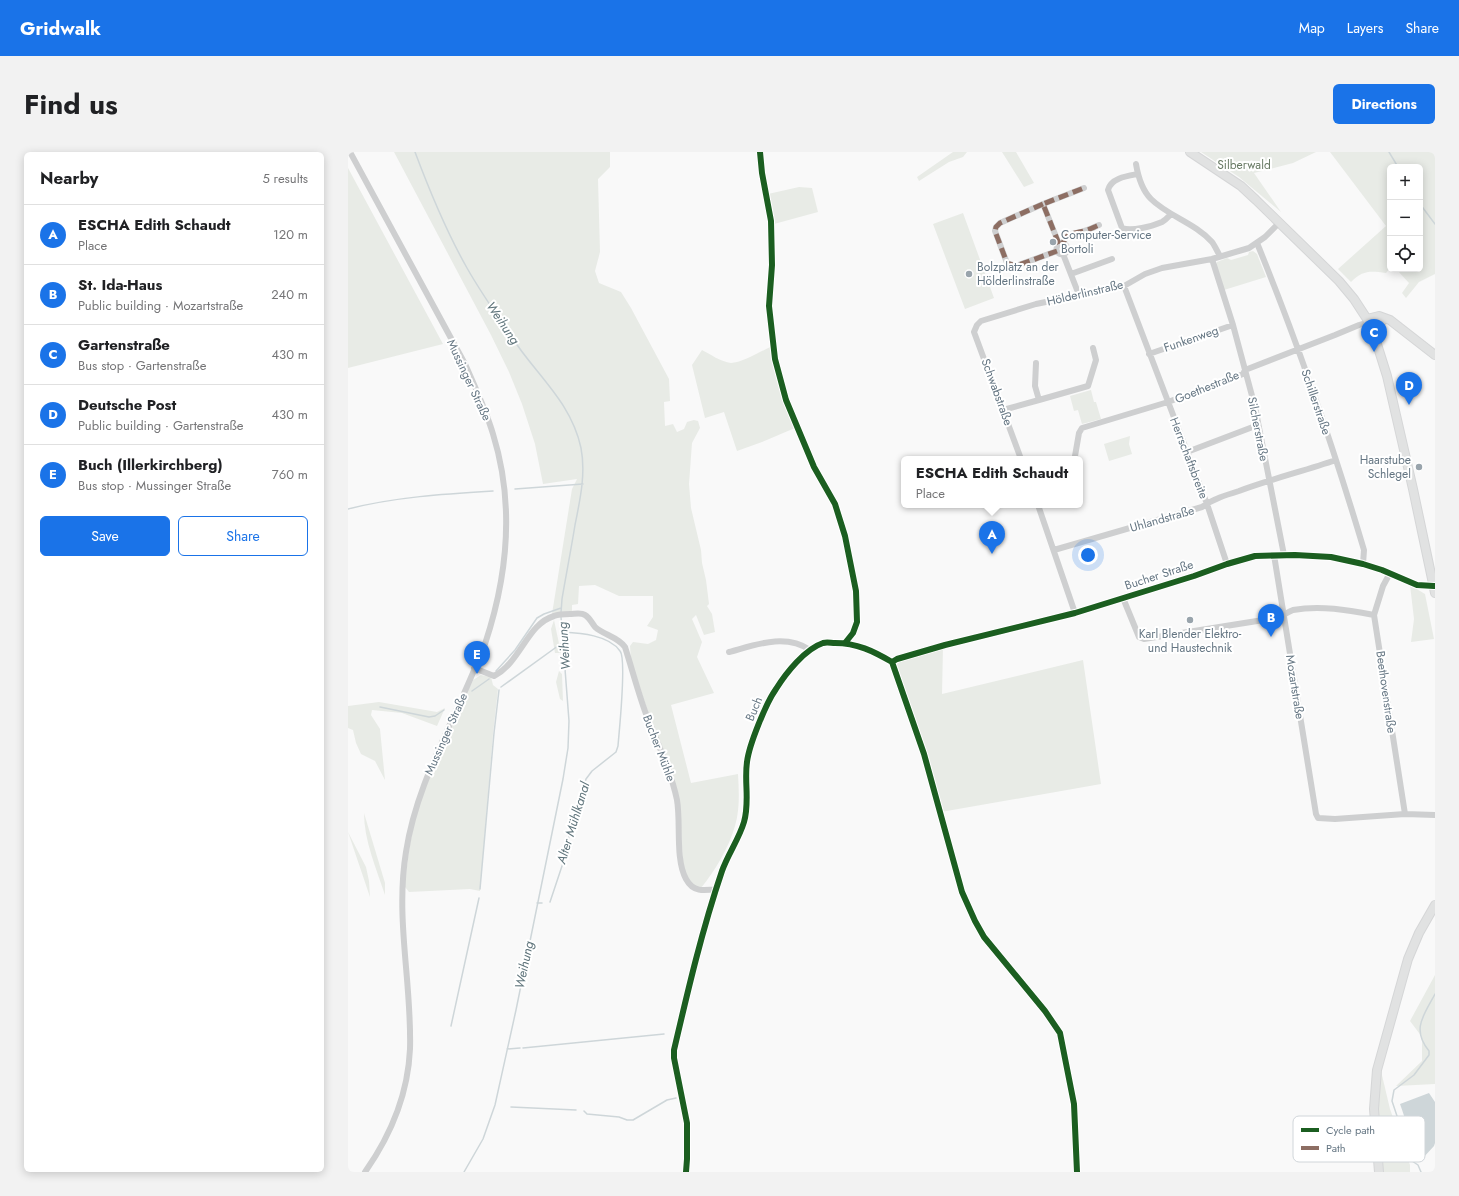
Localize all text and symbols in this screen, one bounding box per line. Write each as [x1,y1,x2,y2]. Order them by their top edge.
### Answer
text: Gridwalk [20,15,101,42]
text: Map [1299,18,1325,38]
text: Layers [1347,18,1383,38]
text: Share [1405,18,1439,38]
text: Find us [24,84,118,125]
button: Directions [1333,84,1435,124]
park label: Silberwald [1217,156,1271,174]
map controls [1387,164,1423,272]
button: + [1387,164,1423,200]
text: Nearby [40,166,98,190]
text: 5 results [262,169,308,188]
button: − [1387,200,1423,236]
text: ESCHA Edith Schaudt [78,214,231,236]
text: A [48,225,58,244]
text: 120 m [273,225,308,244]
place label: Computer-Service Bortoli [1061,226,1152,258]
text: Place [78,236,107,255]
button: locate [1387,236,1423,272]
marker: Computer-Service Bortoli [1048,237,1058,247]
place label: Bolzplatz an der Hölderlinstraße [977,258,1060,290]
marker: Bolzplatz an der Hölderlinstraße [964,269,974,279]
text: St. Ida-Haus [78,274,162,296]
street label: Hölderlinstraße [1045,275,1125,311]
text: B [49,285,57,304]
text: 240 m [271,285,308,304]
text: Public building · Mozartstraße [78,296,243,315]
water label: Weihung [482,298,524,348]
pin: C [1361,319,1387,352]
street label: Funkenweg [1161,321,1221,357]
text: Gartenstraße [78,334,170,356]
street label: Mussinger Straße [442,336,496,424]
text: C [48,345,58,364]
text: 430 m [271,345,308,364]
text: Bus stop · Gartenstraße [78,356,206,375]
street label: Schwabstraße [977,356,1017,428]
street label: Goethestraße [1172,366,1242,408]
street label: Schillerstraße [1296,367,1336,437]
pin: D [1396,372,1422,405]
text: Deutsche Post [78,394,176,416]
street label: Silcherstraße [1243,395,1273,463]
text: D [48,405,58,424]
text: 430 m [271,405,308,424]
street label: Herrschaftsbreite [1165,415,1213,501]
text: Public building · Gartenstraße [78,416,243,435]
place label: Haarstube Schlegel [1360,451,1411,483]
text: Buch (Illerkirchberg) [78,454,223,476]
popup [901,456,1083,508]
text: ESCHA Edith Schaudt [916,462,1068,484]
marker: Haarstube Schlegel [1414,462,1424,472]
text: E [49,465,57,484]
text: 760 m [272,465,308,484]
text: Bus stop · Mussinger Straße [78,476,231,495]
text: Place [916,484,945,503]
street label: Uhlandstraße [1128,501,1196,537]
button: Save [40,516,170,556]
button: Share [178,516,308,556]
pin: A [979,521,1005,554]
your location [1078,545,1098,565]
street label: Bucher Straße [1122,555,1196,595]
pin: B [1258,604,1284,637]
marker: Karl Blender Elektro- und Haustechnik [1185,615,1195,625]
water label: Weihung [553,621,575,671]
place label: Karl Blender Elektro- und Haustechnik [1139,625,1242,657]
pin: E [464,641,490,674]
street label: Beethovenstraße [1371,650,1401,734]
street label: Mozartstraße [1281,654,1309,720]
street label: Mussinger Straße [420,690,472,778]
street label: Buch [741,694,767,724]
street label: Bucher Mühle [638,712,680,784]
water label: Alter Mühlkanal [551,779,595,867]
water label: Weihung [510,939,538,991]
legend [1293,1116,1425,1162]
text: Cycle path [1326,1122,1375,1138]
text: Path [1326,1140,1345,1156]

